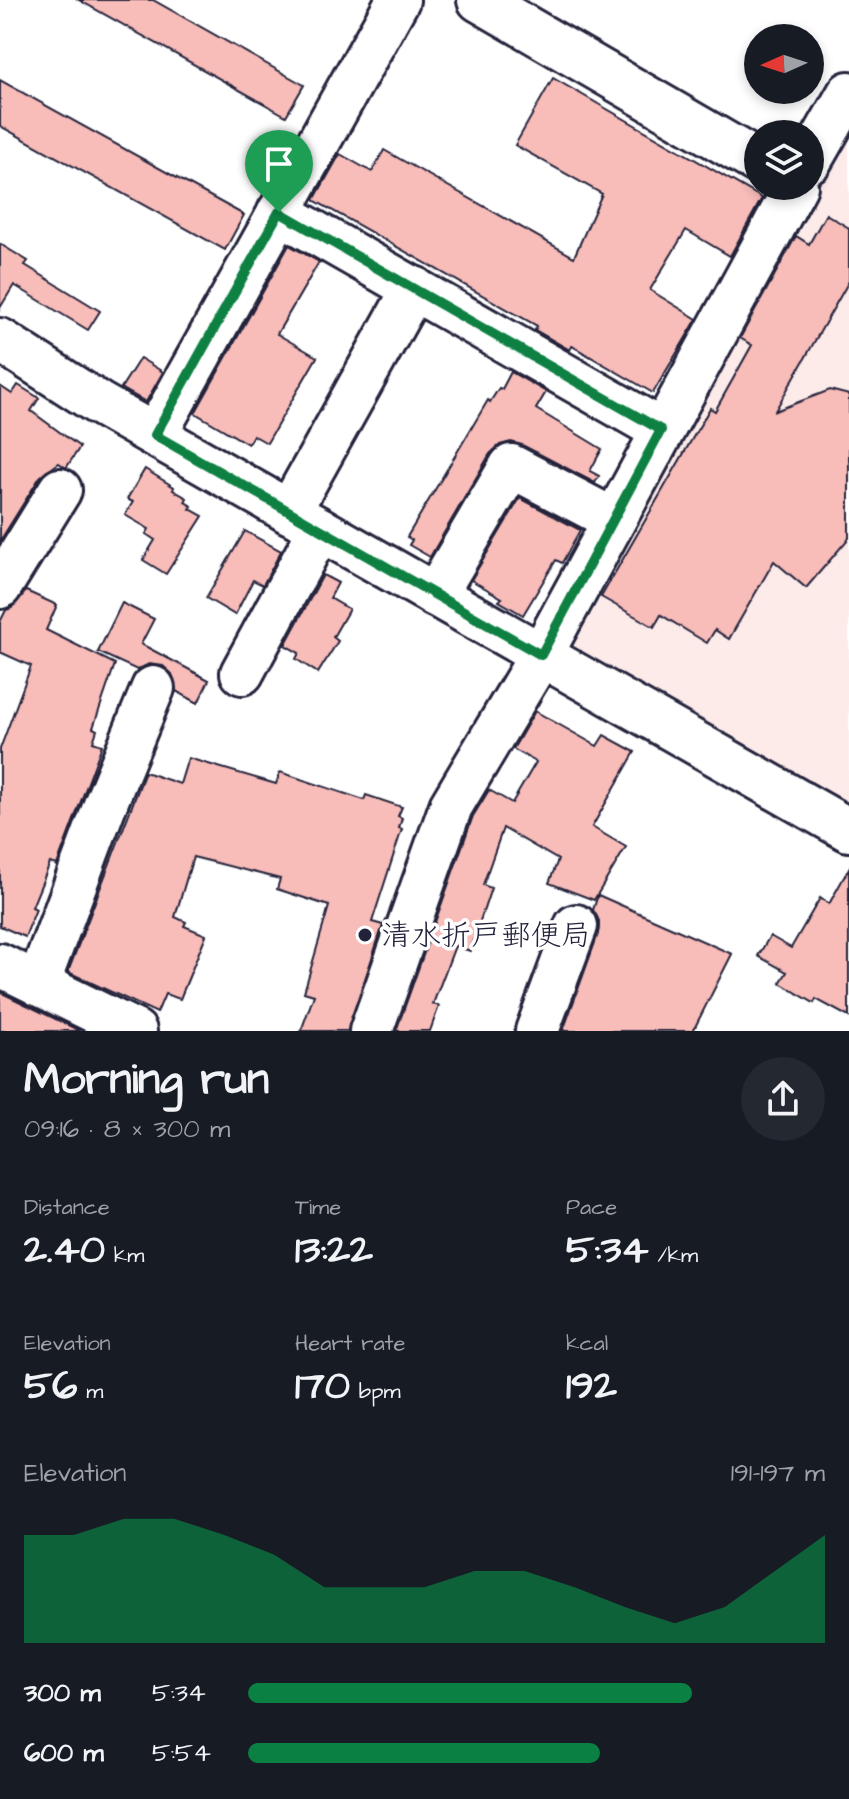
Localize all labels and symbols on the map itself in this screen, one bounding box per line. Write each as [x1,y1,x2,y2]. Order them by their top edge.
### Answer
north arrow [744,24,824,104]
pin [245,130,313,212]
place label: 清水折戸郵便局 [381,915,591,957]
marker: 清水折戸郵便局 [356,926,374,944]

